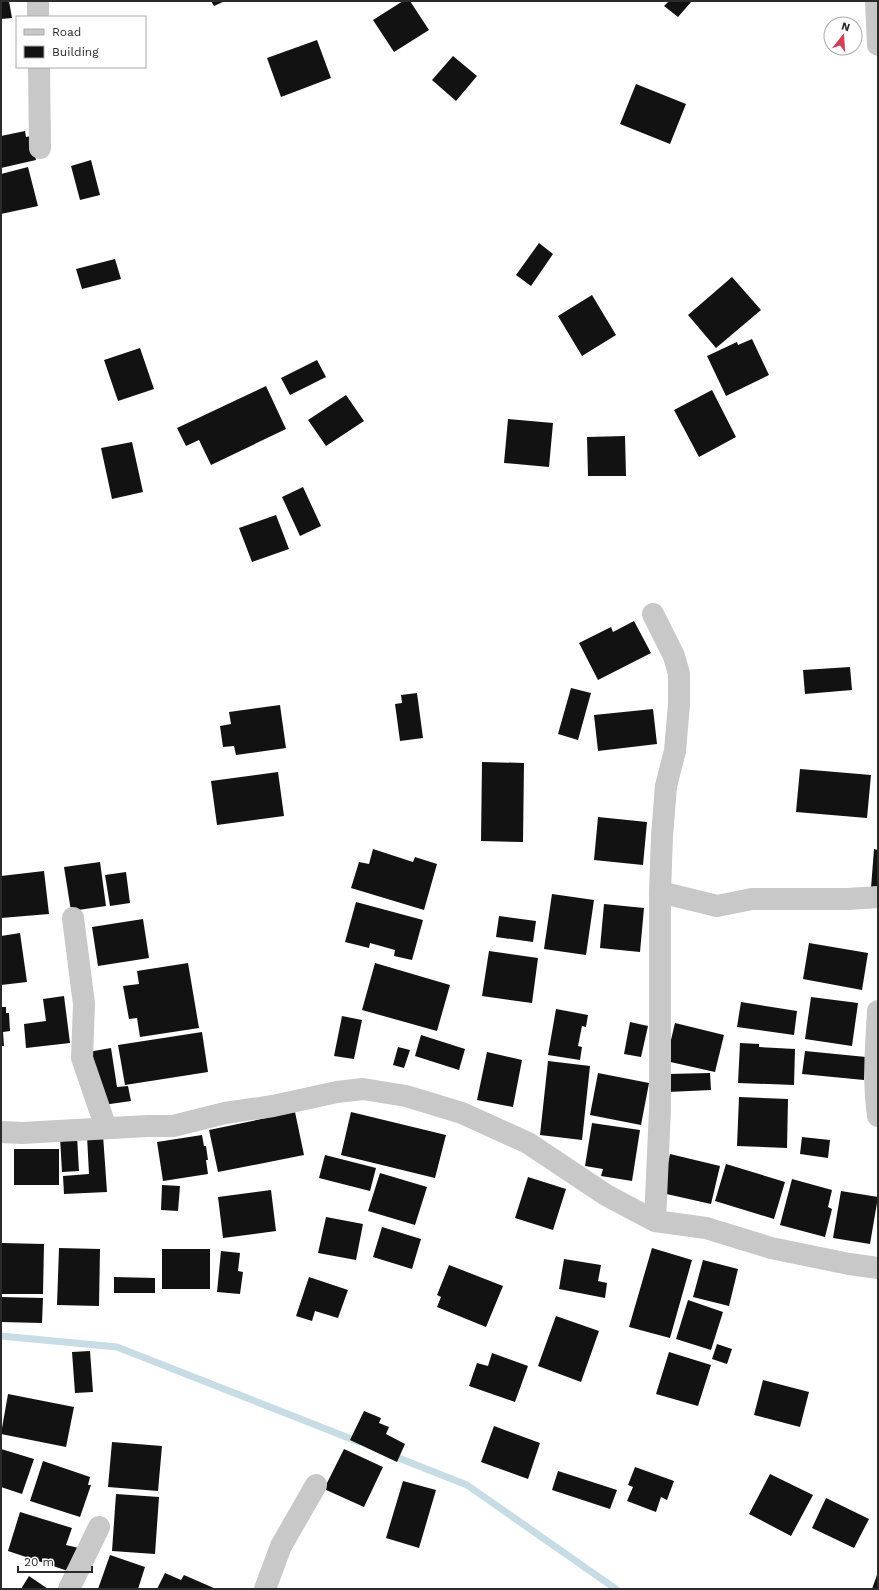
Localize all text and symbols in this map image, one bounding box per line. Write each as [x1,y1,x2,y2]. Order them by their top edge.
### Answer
legend [16,16,146,68]
north arrow [823,16,863,56]
text: N [840,20,852,34]
text: Road [52,25,81,39]
text: Building [52,45,99,59]
scale bar [18,1548,92,1574]
text: 20 m [24,1555,54,1569]

